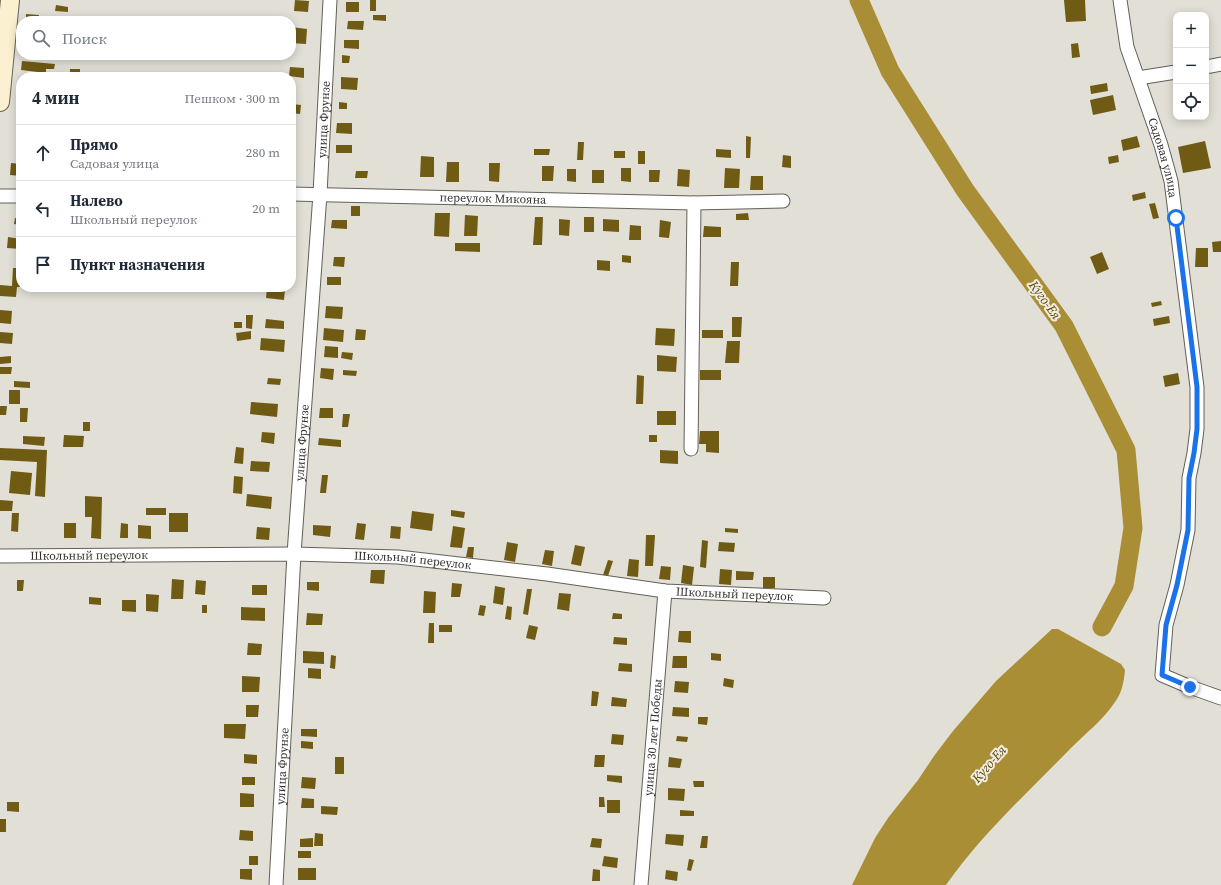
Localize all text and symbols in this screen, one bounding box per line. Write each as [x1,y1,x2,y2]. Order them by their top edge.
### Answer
map controls [1173,12,1209,120]
button: + [1173,12,1209,48]
search box [16,16,296,60]
icon: search [30,27,52,49]
text: Поиск [62,28,107,49]
button: − [1173,48,1209,84]
street label: улица Фрунзе [314,81,334,158]
button: locate [1173,84,1209,120]
text: 4 мин [32,86,80,110]
text: Пешком · 300 m [185,90,280,107]
street label: Садовая улица [1144,115,1181,199]
text: Прямо [70,134,118,155]
icon: ahead [32,142,54,164]
text: 280 m [246,144,280,161]
text: Садовая улица [70,155,159,172]
street label: переулок Микояна [440,189,547,208]
text: Налево [70,190,123,211]
icon: left [32,198,54,220]
text: 20 m [252,200,280,217]
route start [1167,209,1185,227]
text: Школьный переулок [70,211,197,228]
icon: arrive [32,254,54,276]
text: Пункт назначения [70,254,205,275]
water label: Куго-Ея [1025,276,1065,323]
street label: улица Фрунзе [291,404,313,482]
street label: Школьный переулок [30,547,148,564]
street label: Школьный переулок [354,548,472,573]
street label: Школьный переулок [676,583,794,605]
street label: улица 30 лет Победы [640,678,666,797]
route end [1181,678,1199,696]
street label: улица Фрунзе [272,727,293,805]
water label: Куго-Ея [968,742,1010,787]

